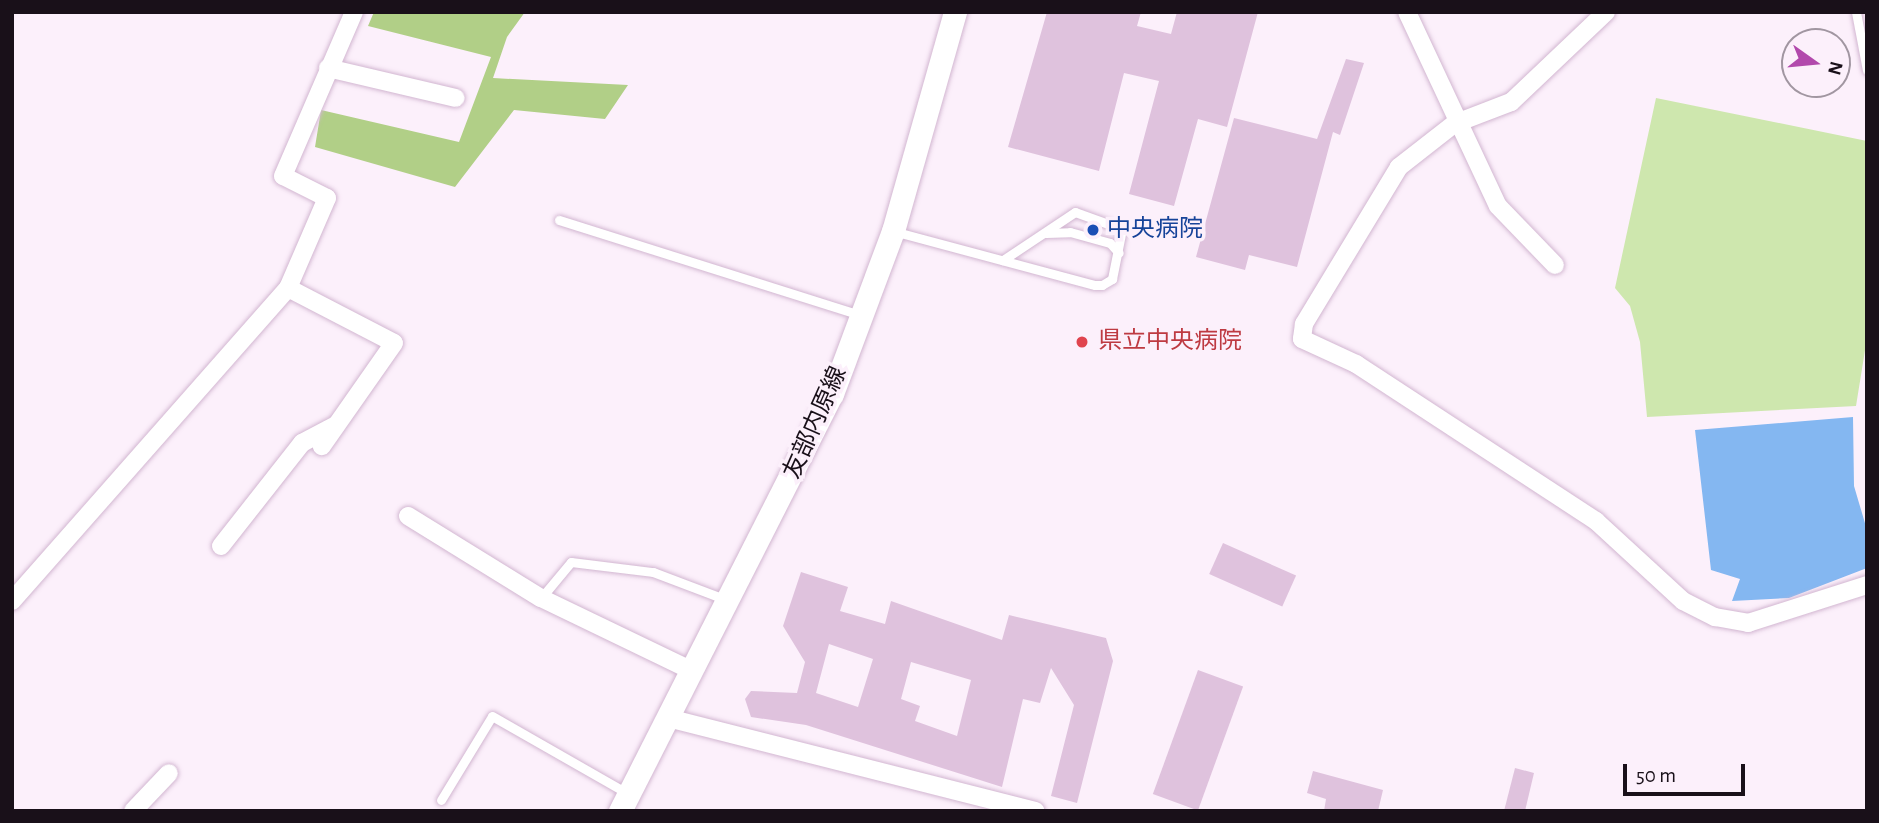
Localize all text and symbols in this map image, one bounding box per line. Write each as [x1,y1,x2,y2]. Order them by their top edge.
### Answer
north arrow [1781,28,1851,98]
text: N [1824,59,1846,77]
place label: 中央病院 [1107,216,1203,244]
marker: 中央病院 [1085,222,1101,238]
place label: 県立中央病院 [1098,328,1242,356]
marker: 県立中央病院 [1072,332,1092,352]
street label: 友部内原線 [778,362,854,484]
scale bar [1627,750,1750,794]
text: 50 m [1636,765,1676,786]

